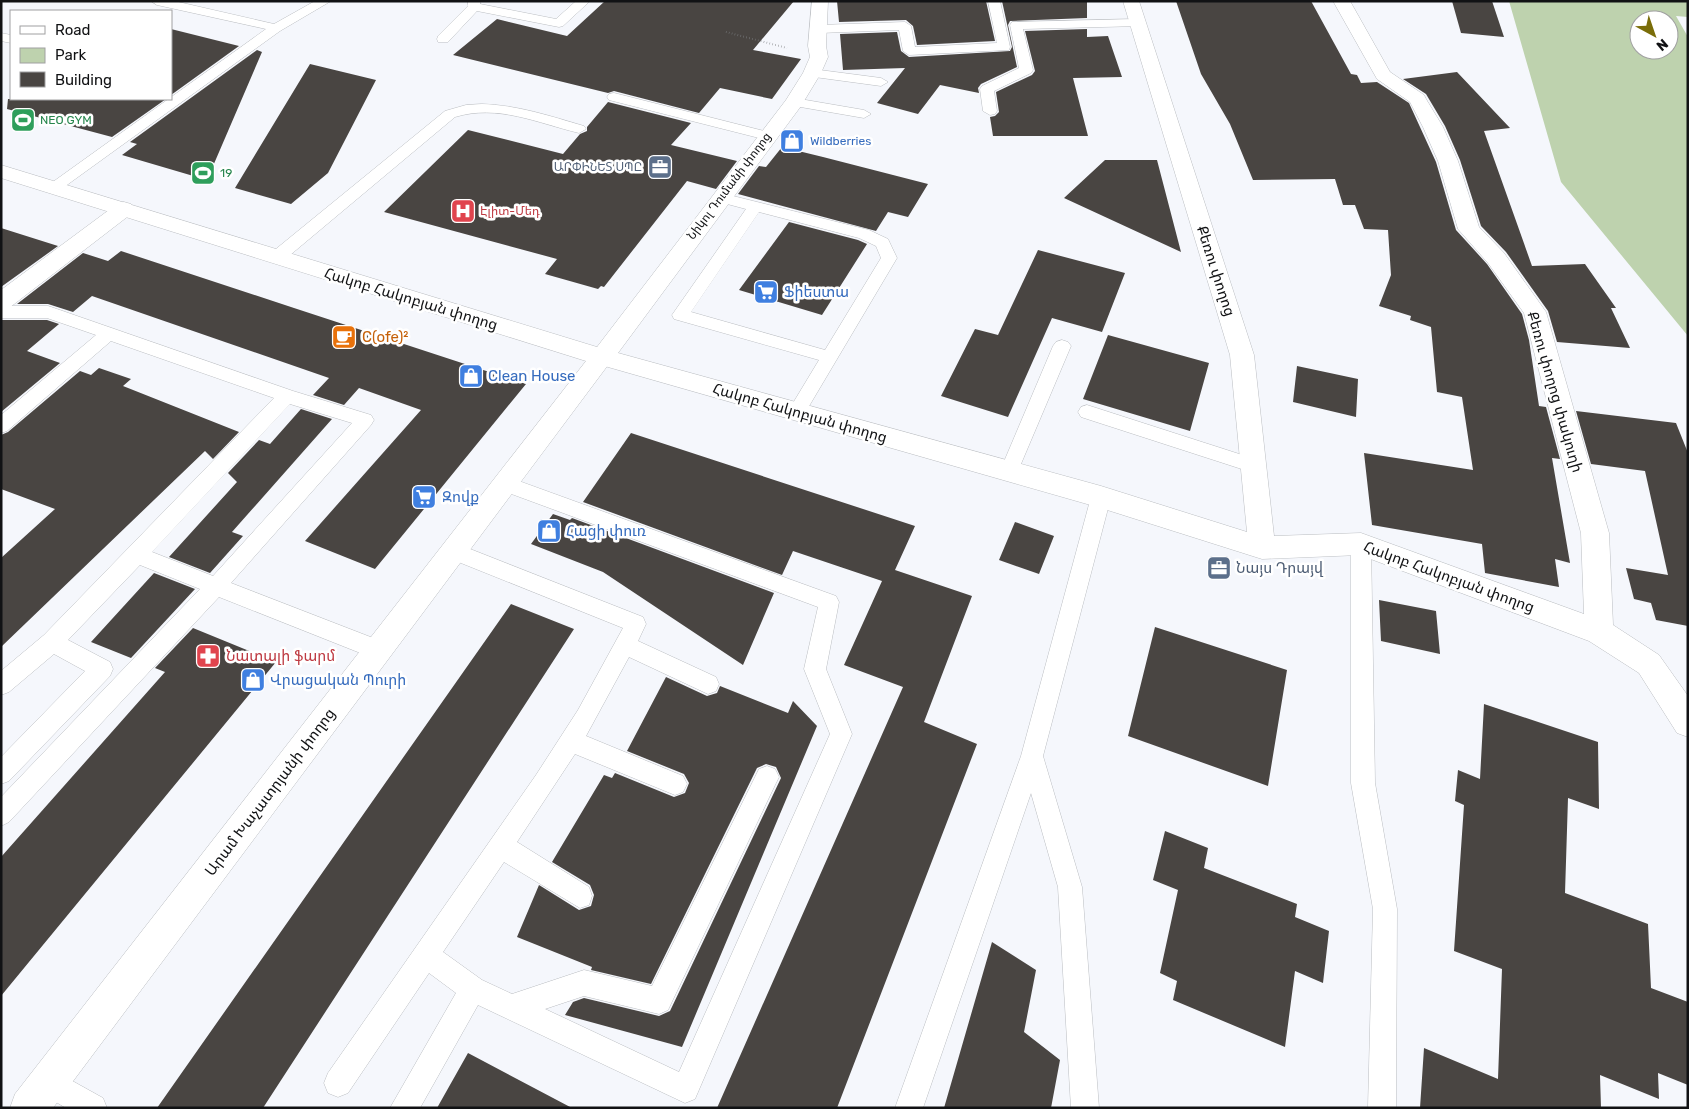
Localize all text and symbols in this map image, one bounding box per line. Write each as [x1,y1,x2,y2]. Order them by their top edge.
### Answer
legend [10,10,172,100]
north arrow [1629,10,1679,60]
text: Road [55,21,91,39]
text: N [1653,35,1671,54]
text: Park [55,46,86,64]
text: Building [55,71,112,89]
sports icon: NEO GYM [10,107,36,133]
place label: NEO GYM [40,113,92,127]
shop icon: Wildberries [779,128,805,154]
street label: Նիկոլ Դումանի փողոց [684,130,774,242]
place label: Wildberries [810,134,871,148]
office icon: ԱՐՓԻՆԵՏ ՍՊԸ [647,154,673,180]
sports icon: 19 [190,160,216,186]
place label: ԱՐՓԻՆԵՏ ՍՊԸ [554,160,642,174]
place label: 19 [220,166,232,180]
hospital icon: Էլիտ-Մեդ [450,198,476,224]
place label: Էլիտ-Մեդ [480,204,540,218]
street label: Քեռու փողոց [1193,223,1239,319]
street label: Հակոբ Հակոբյան փողոց [322,264,500,334]
supermarket icon: Ֆիեստա [753,279,779,305]
place label: Ֆիեստա [784,283,849,301]
street label: Քեռու փողոց փակուղի [1523,309,1587,475]
cafe icon: C(ofe)² [331,324,357,350]
place label: C(ofe)² [362,328,408,346]
shop icon: Clean House [458,363,484,389]
place label: Clean House [488,367,575,385]
street label: Հակոբ Հակոբյան փողոց [711,379,889,447]
supermarket icon: Զովք [411,484,437,510]
place label: Զովք [442,488,479,506]
shop icon: Հացի փուռ [536,518,562,544]
place label: Հացի փուռ [566,522,646,540]
street label: Հակոբ Հակոբյան փողոց [1361,538,1537,616]
office icon: Նայս Դրայվ [1206,555,1232,581]
place label: Նայս Դրայվ [1236,559,1324,577]
pharmacy icon: Նատալի ֆարմ [195,643,221,669]
place label: Նատալի ֆարմ [226,647,335,665]
shop icon: Վրացական Պուրի [240,667,266,693]
place label: Վրացական Պուրի [270,671,406,689]
street label: Արամ Խաչատրյանի փողոց [201,705,339,879]

